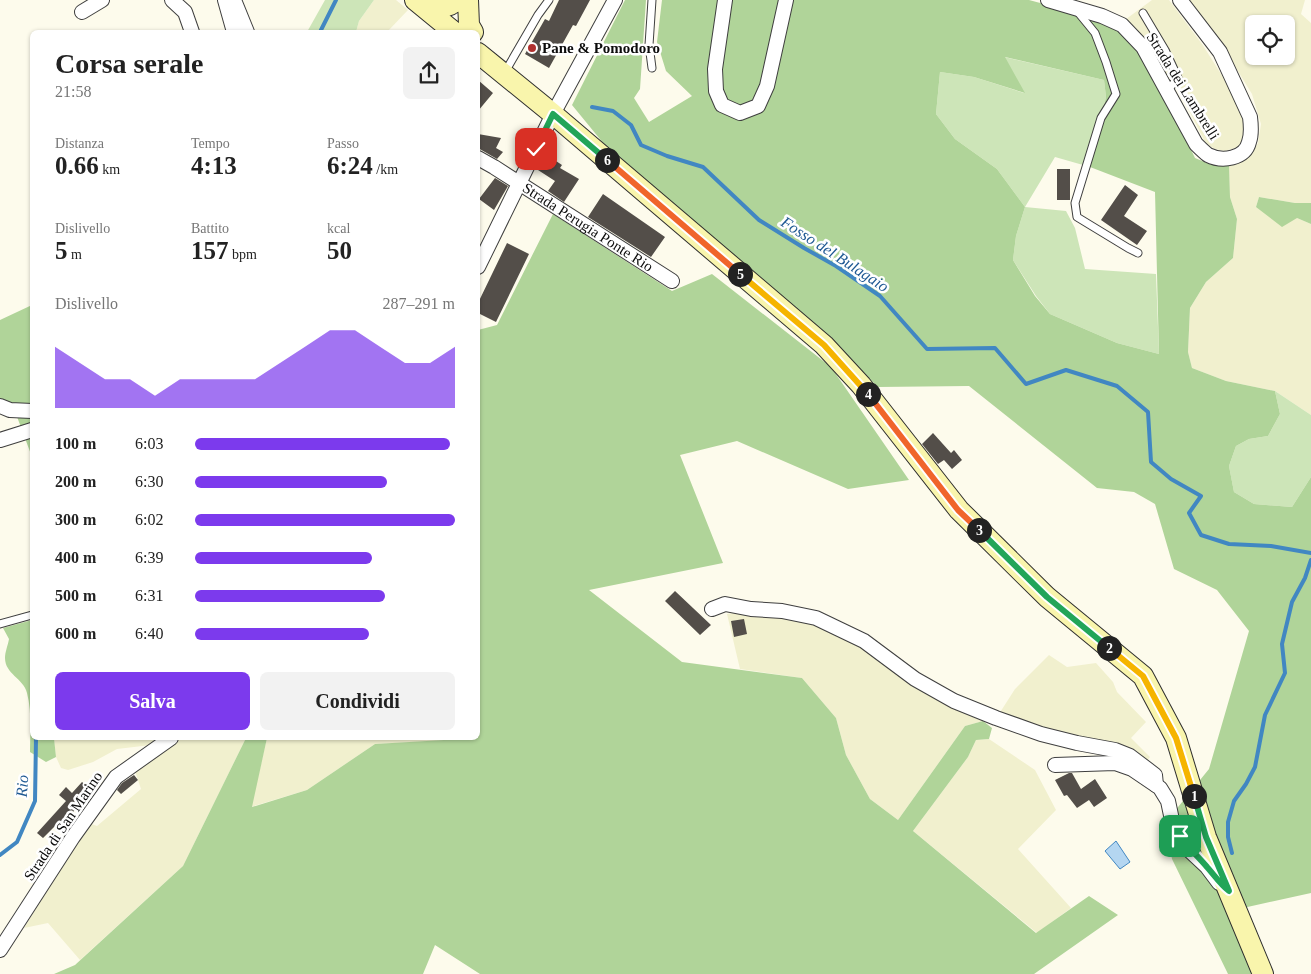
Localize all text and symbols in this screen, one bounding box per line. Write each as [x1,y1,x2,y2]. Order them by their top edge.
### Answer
map controls [1245,15,1295,65]
button: locate [1245,15,1295,65]
street label: Strada dei Lambrelli [1144,29,1222,143]
place label: Pane & Pomodoro [542,40,660,56]
marker: Pane & Pomodoro [526,42,538,54]
button: share [403,47,455,99]
text: Corsa serale [55,48,204,79]
text: 21:58 [55,83,91,100]
pin [515,128,557,170]
icon: check [522,135,550,163]
text: Distanza [55,136,104,151]
text: Tempo [191,136,230,151]
text: Passo [327,136,359,151]
pin: 6 [594,148,620,172]
text: 0.66 [55,152,99,179]
text: 4:13 [191,152,237,179]
text: 6:24 [327,152,373,179]
text: 6 [604,153,611,168]
text: km [99,162,120,177]
text: /km [373,162,398,177]
street label: Strada Perugia Ponte Rio [520,180,656,275]
water label: Fosso del Bulagaio [777,212,892,296]
text: Dislivello [55,221,110,236]
text: Battito [191,221,229,236]
text: kcal [327,221,350,236]
text: 5 [55,237,68,264]
text: 157 [191,237,229,264]
text: 50 [327,237,352,264]
text: m [68,247,82,262]
text: bpm [229,247,257,262]
pin: 5 [728,262,752,286]
text: 5 [737,267,744,282]
text: Dislivello [55,295,118,312]
text: 287–291 m [383,295,455,312]
pin: 4 [856,382,880,406]
text: 4 [865,387,872,402]
text: 100 m [55,435,96,452]
text: 6:03 [135,435,163,452]
text: 200 m [55,473,96,490]
text: 6:30 [135,473,163,490]
text: 300 m [55,511,96,528]
text: 6:02 [135,511,163,528]
pin: 3 [966,518,992,542]
text: 3 [976,523,983,538]
text: 400 m [55,549,96,566]
text: 6:39 [135,549,163,566]
text: 500 m [55,587,96,604]
text: 6:31 [135,587,163,604]
text: 600 m [55,625,96,642]
text: 6:40 [135,625,163,642]
pin: 2 [1096,636,1122,660]
text: 2 [1106,641,1113,656]
button: Salva [55,672,250,730]
button: Condividi [260,672,455,730]
street label: Strada di San Marino [21,769,105,883]
water label: Rio [13,774,31,799]
pin: 1 [1182,784,1206,808]
text: 1 [1191,789,1198,804]
pin [1159,815,1201,857]
icon: arrive [1166,822,1194,850]

